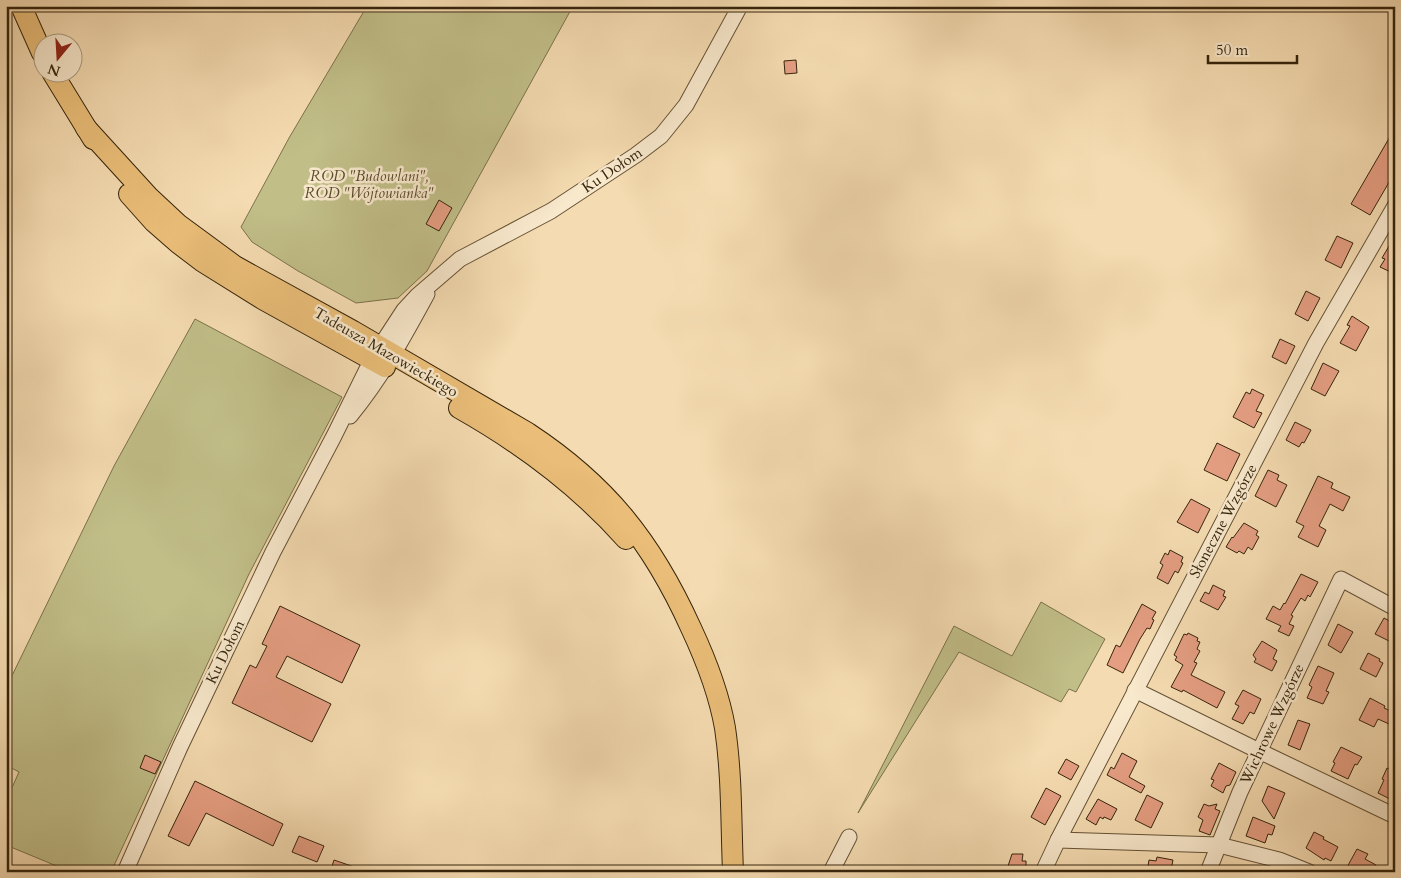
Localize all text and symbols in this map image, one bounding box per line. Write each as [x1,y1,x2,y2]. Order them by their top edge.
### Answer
north arrow [32,32,82,82]
scale bar [1208,32,1297,64]
text: 50 m [1216,40,1248,60]
text: N [45,59,63,81]
street label: Ku Dołom [578,142,646,197]
park label: ROD "Budowlani", ROD "Wójtowianka" [304,166,434,203]
street label: Tadeusza Mazowieckiego [310,302,462,402]
street label: Słoneczne Wzgórze [1184,460,1262,582]
street label: Ku Dołom [201,616,249,687]
street label: Wichrowe Wzgórze [1235,660,1309,789]

